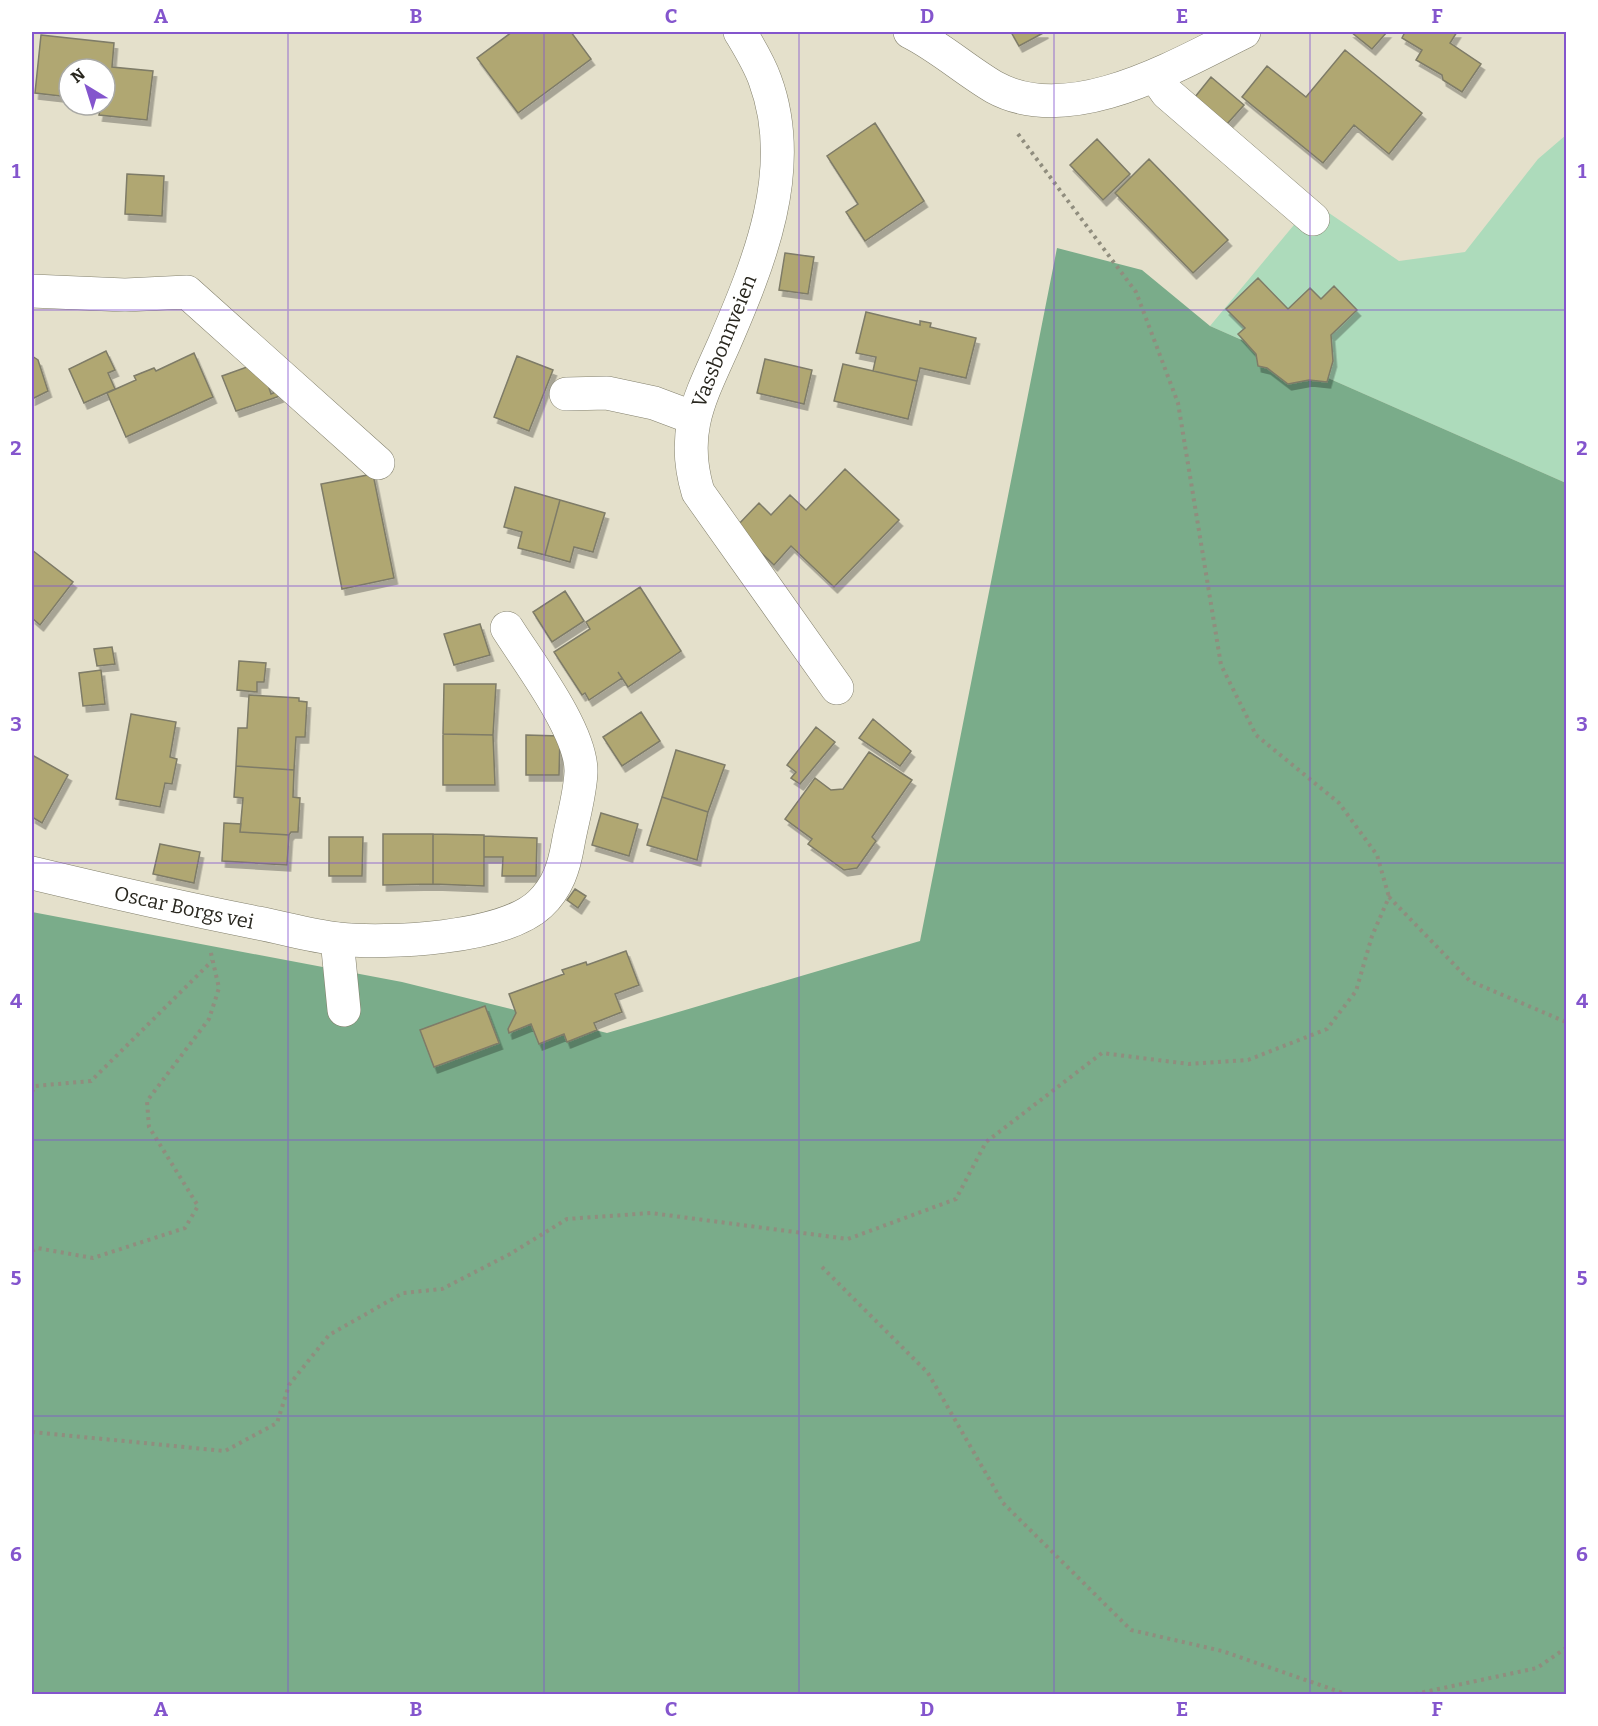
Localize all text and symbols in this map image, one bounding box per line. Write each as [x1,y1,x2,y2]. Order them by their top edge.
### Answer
text: A [154,4,169,28]
text: B [410,4,423,28]
text: C [665,4,677,28]
text: D [920,4,934,28]
text: E [1176,4,1188,28]
text: F [1431,4,1443,28]
north arrow [57,57,117,117]
text: N [67,64,89,87]
text: 1 [12,159,21,183]
text: 1 [1578,159,1587,183]
street label: Vassbonnveien [687,271,762,411]
text: 2 [10,436,22,460]
text: 2 [1576,436,1588,460]
text: 3 [10,712,22,736]
text: 3 [1576,712,1588,736]
street label: Oscar Borgs vei [112,881,256,934]
text: 4 [10,989,22,1013]
text: 4 [1576,989,1588,1013]
text: 5 [11,1266,22,1290]
text: 5 [1577,1266,1588,1290]
text: 6 [10,1542,22,1566]
text: 6 [1576,1542,1588,1566]
text: A [154,1697,169,1721]
text: B [410,1697,423,1721]
text: C [665,1697,677,1721]
text: D [920,1697,934,1721]
text: E [1176,1697,1188,1721]
text: F [1431,1697,1443,1721]

